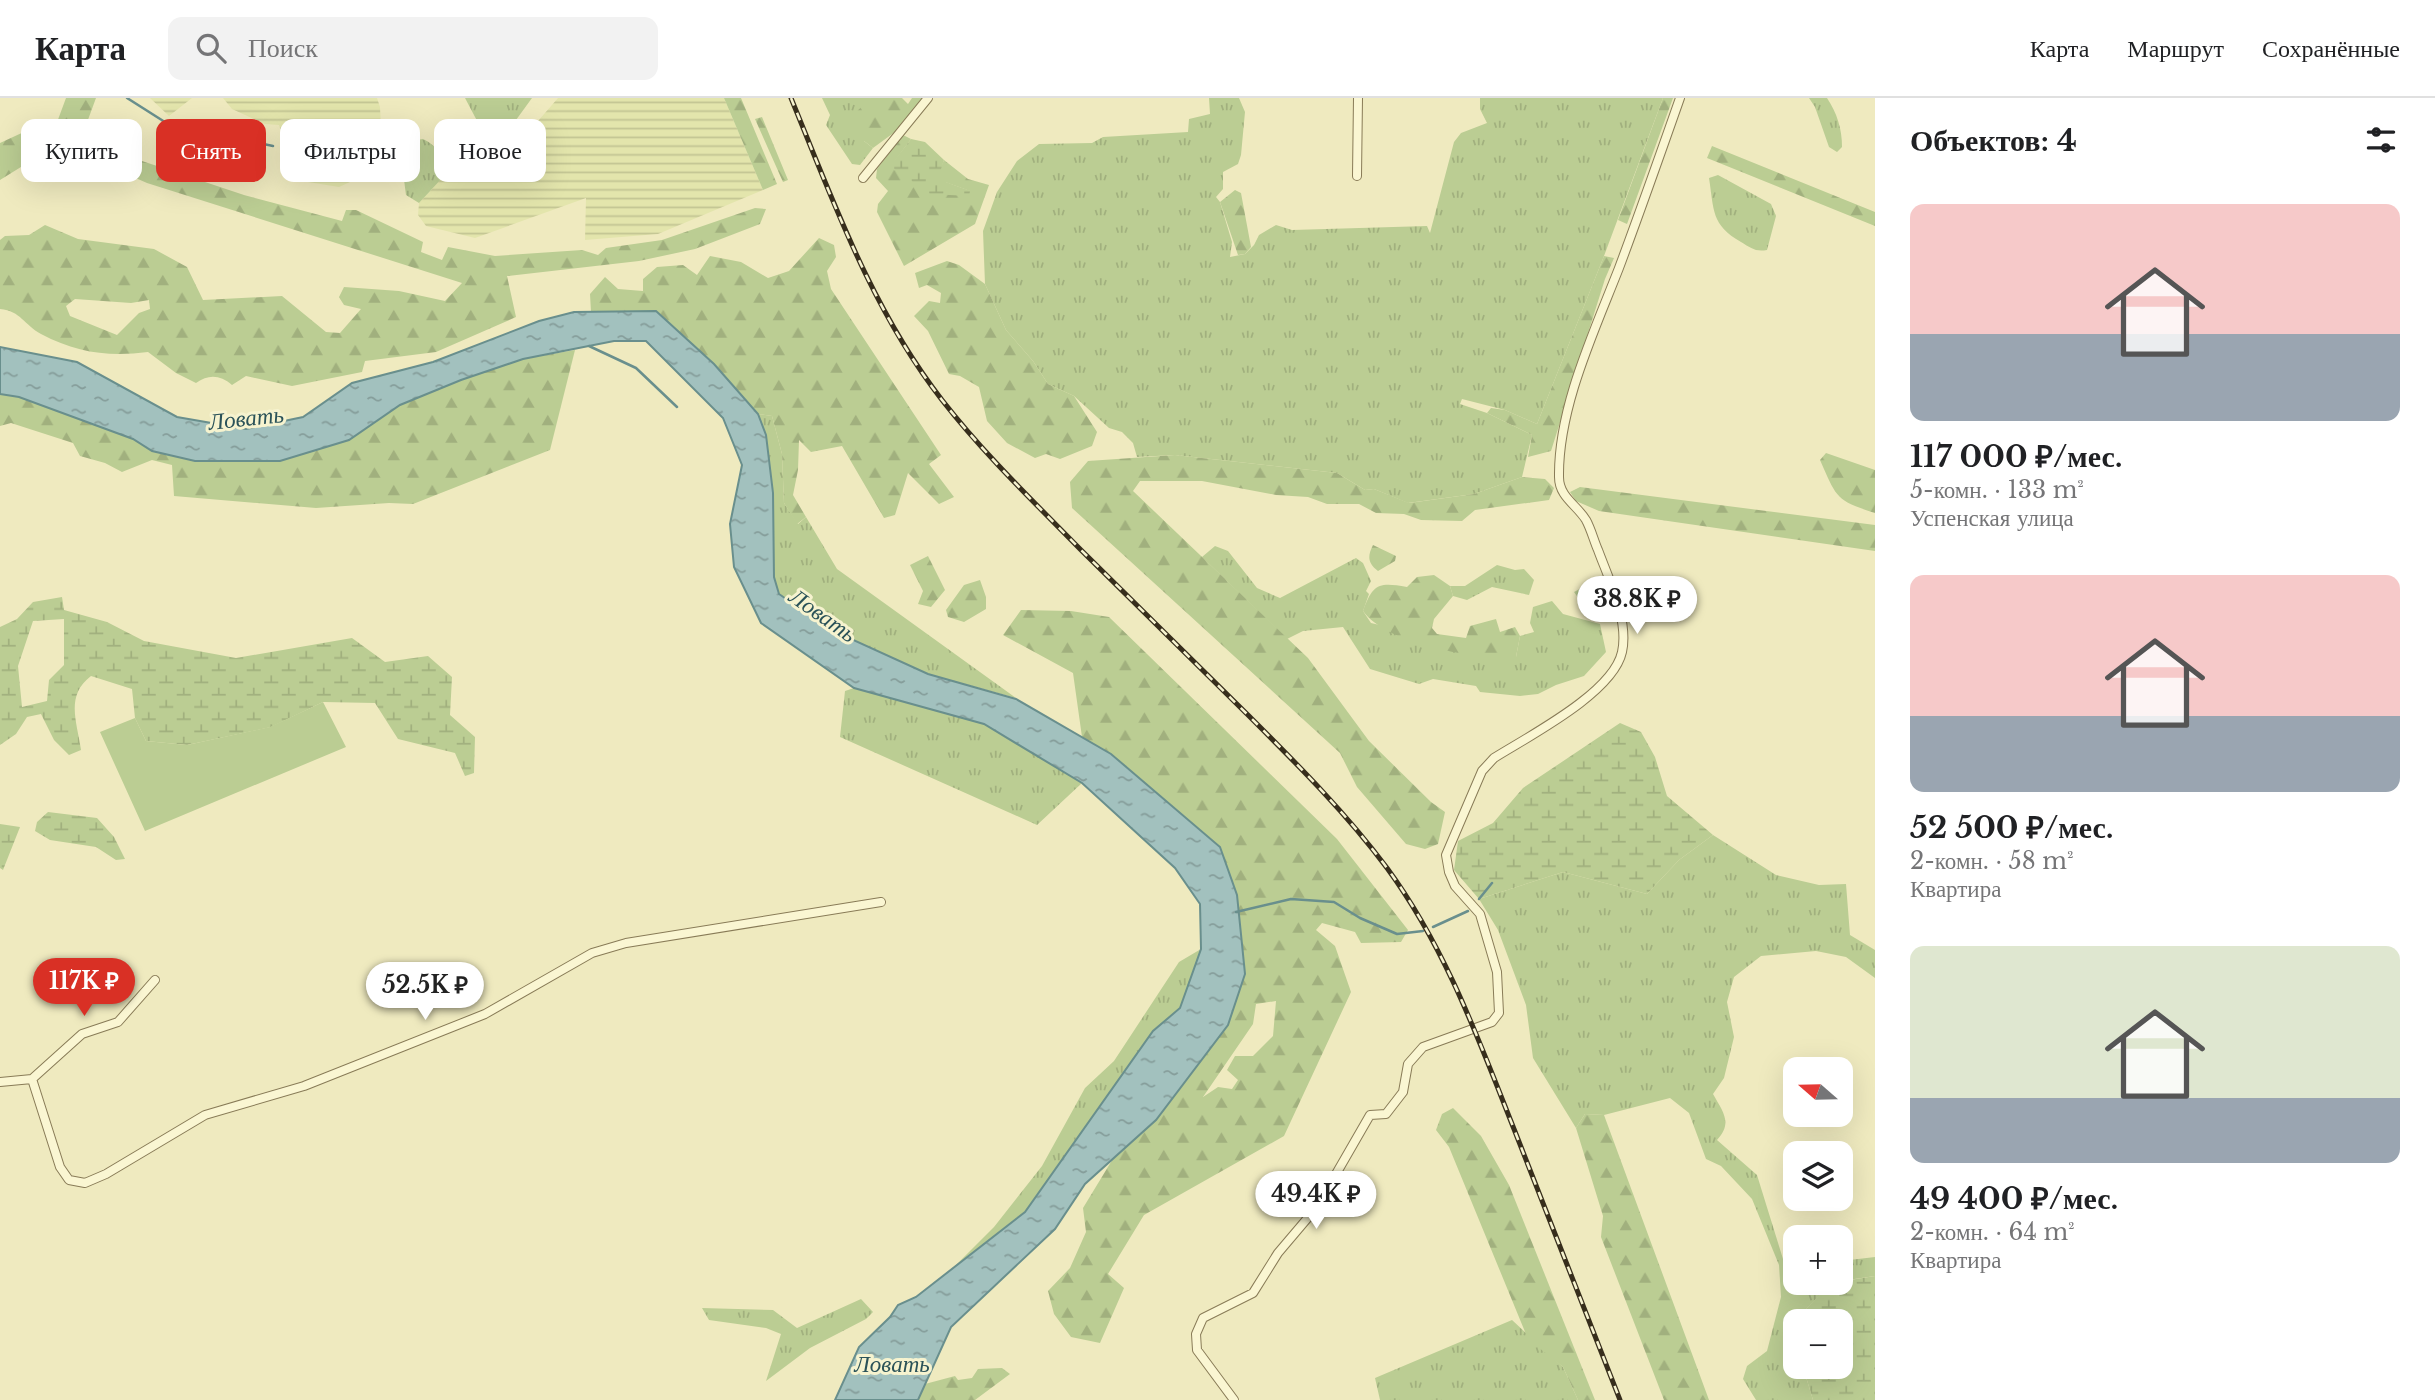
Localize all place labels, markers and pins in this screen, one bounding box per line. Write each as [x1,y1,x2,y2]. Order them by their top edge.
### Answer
pin: 38.8K ₽ [1572,576,1702,636]
pin: 117K ₽ [27,958,141,1018]
pin: 52.5K ₽ [360,962,490,1022]
pin: 49.4K ₽ [1251,1172,1381,1231]

